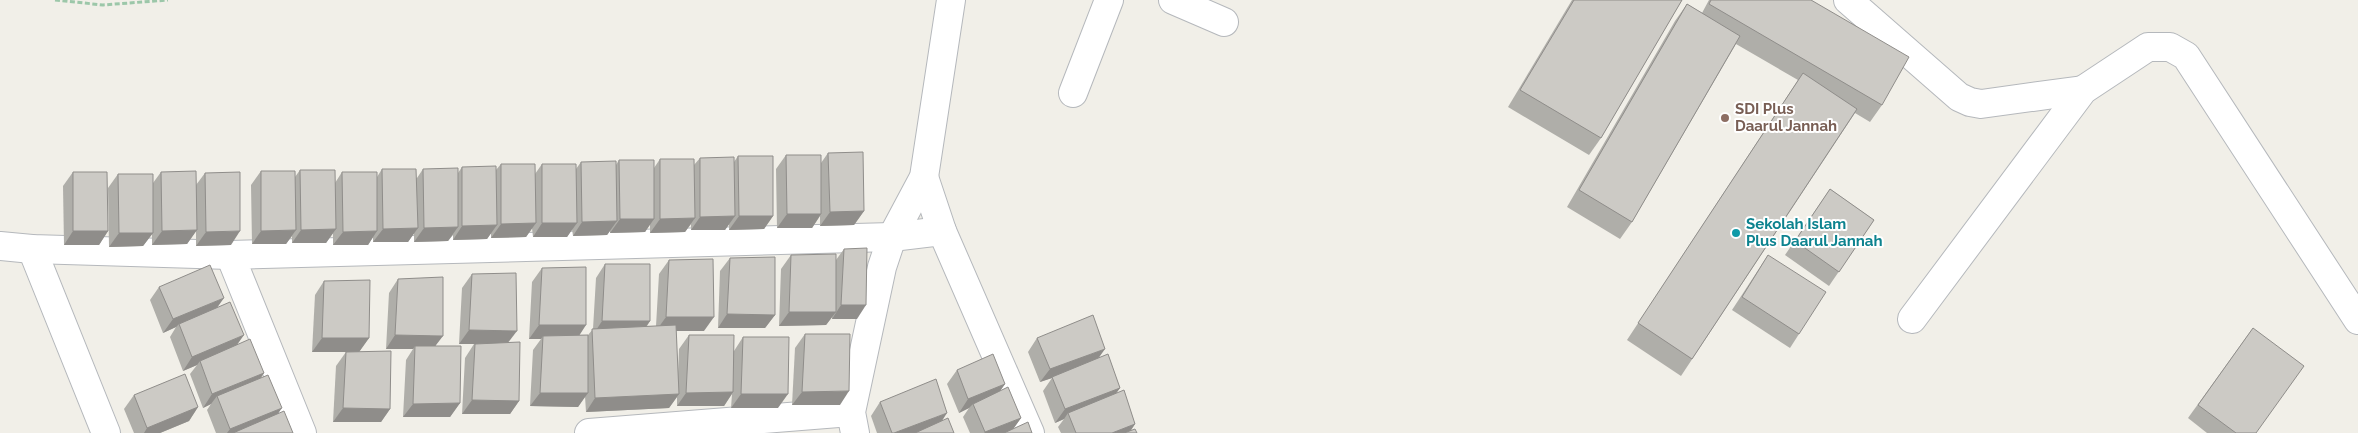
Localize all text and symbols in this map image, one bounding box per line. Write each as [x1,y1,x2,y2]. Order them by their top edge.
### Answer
place label: SDI Plus Daarul Jannah [1735,100,1837,135]
marker: SDI Plus Daarul Jannah [1719,112,1731,124]
place label: Sekolah Islam Plus Daarul Jannah [1746,215,1883,250]
marker: Sekolah Islam Plus Daarul Jannah [1730,227,1742,239]

